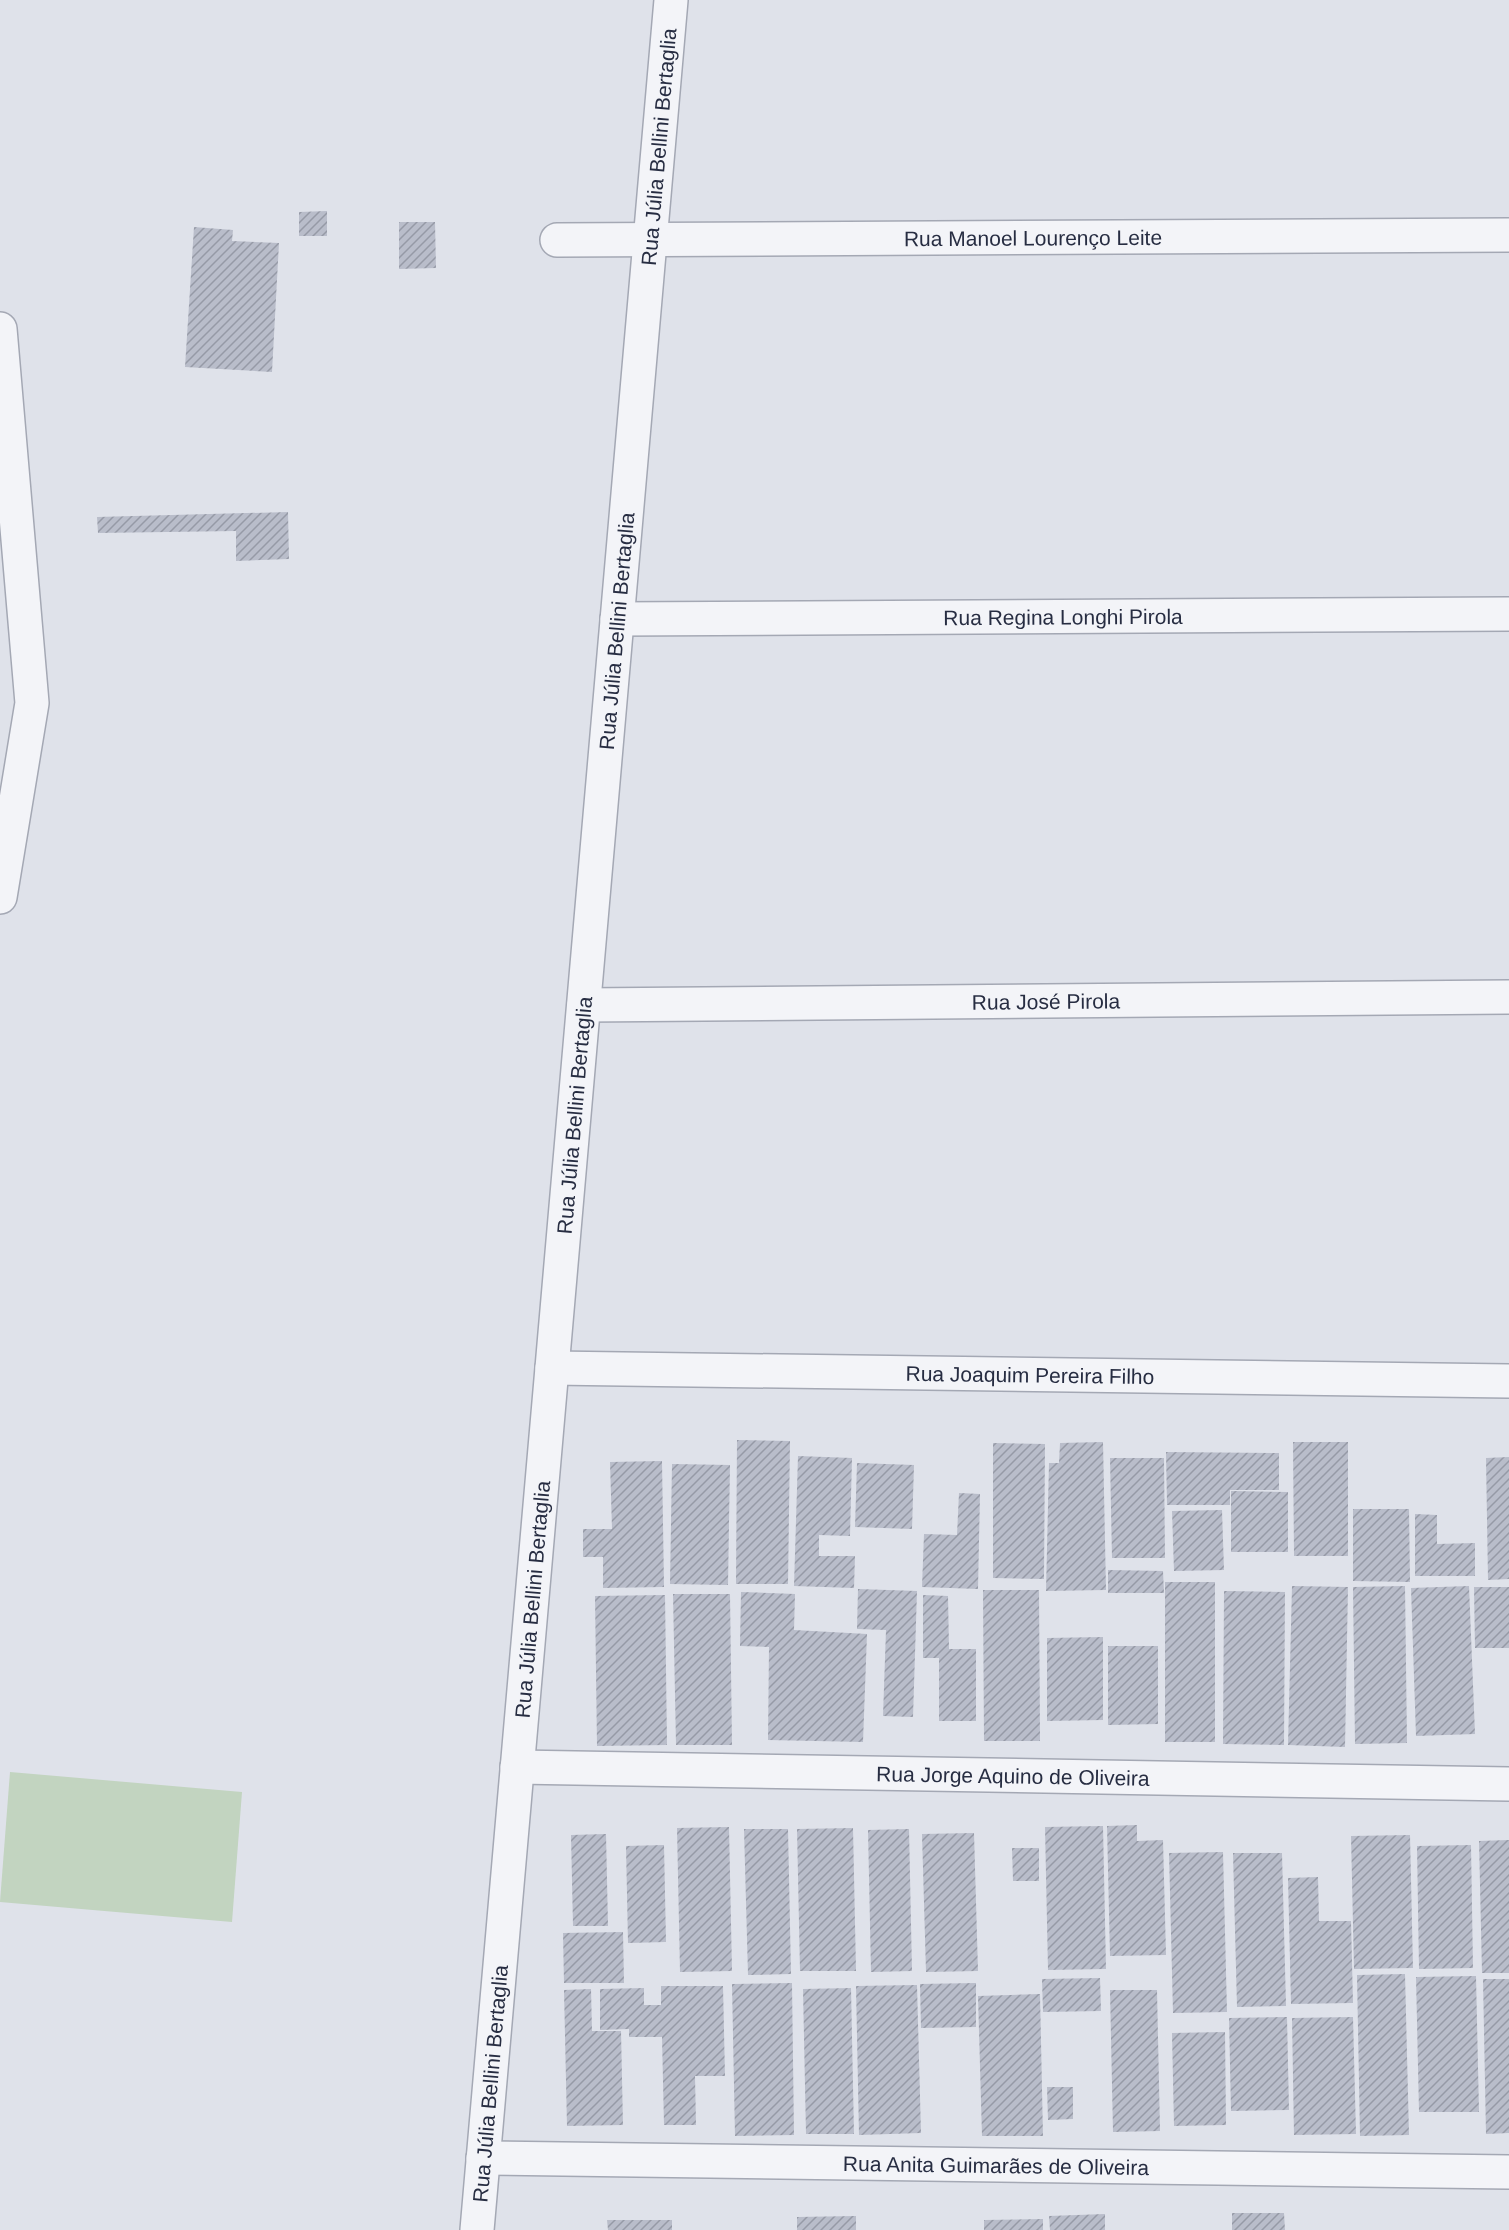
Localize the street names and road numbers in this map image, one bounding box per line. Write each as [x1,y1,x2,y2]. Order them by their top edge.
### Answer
street label: Rua Júlia Bellini Bertaglia [636,27,680,267]
street label: Rua Manoel Lourenço Leite [904,225,1162,250]
street label: Rua Júlia Bellini Bertaglia [594,511,638,751]
street label: Rua Regina Longhi Pirola [943,604,1183,629]
street label: Rua José Pirola [972,989,1121,1013]
street label: Rua Júlia Bellini Bertaglia [552,995,596,1235]
street label: Rua Joaquim Pereira Filho [905,1361,1154,1388]
street label: Rua Júlia Bellini Bertaglia [510,1479,554,1719]
street label: Rua Jorge Aquino de Oliveira [876,1762,1150,1789]
street label: Rua Júlia Bellini Bertaglia [468,1964,512,2203]
street label: Rua Anita Guimarães de Oliveira [843,2151,1149,2179]

